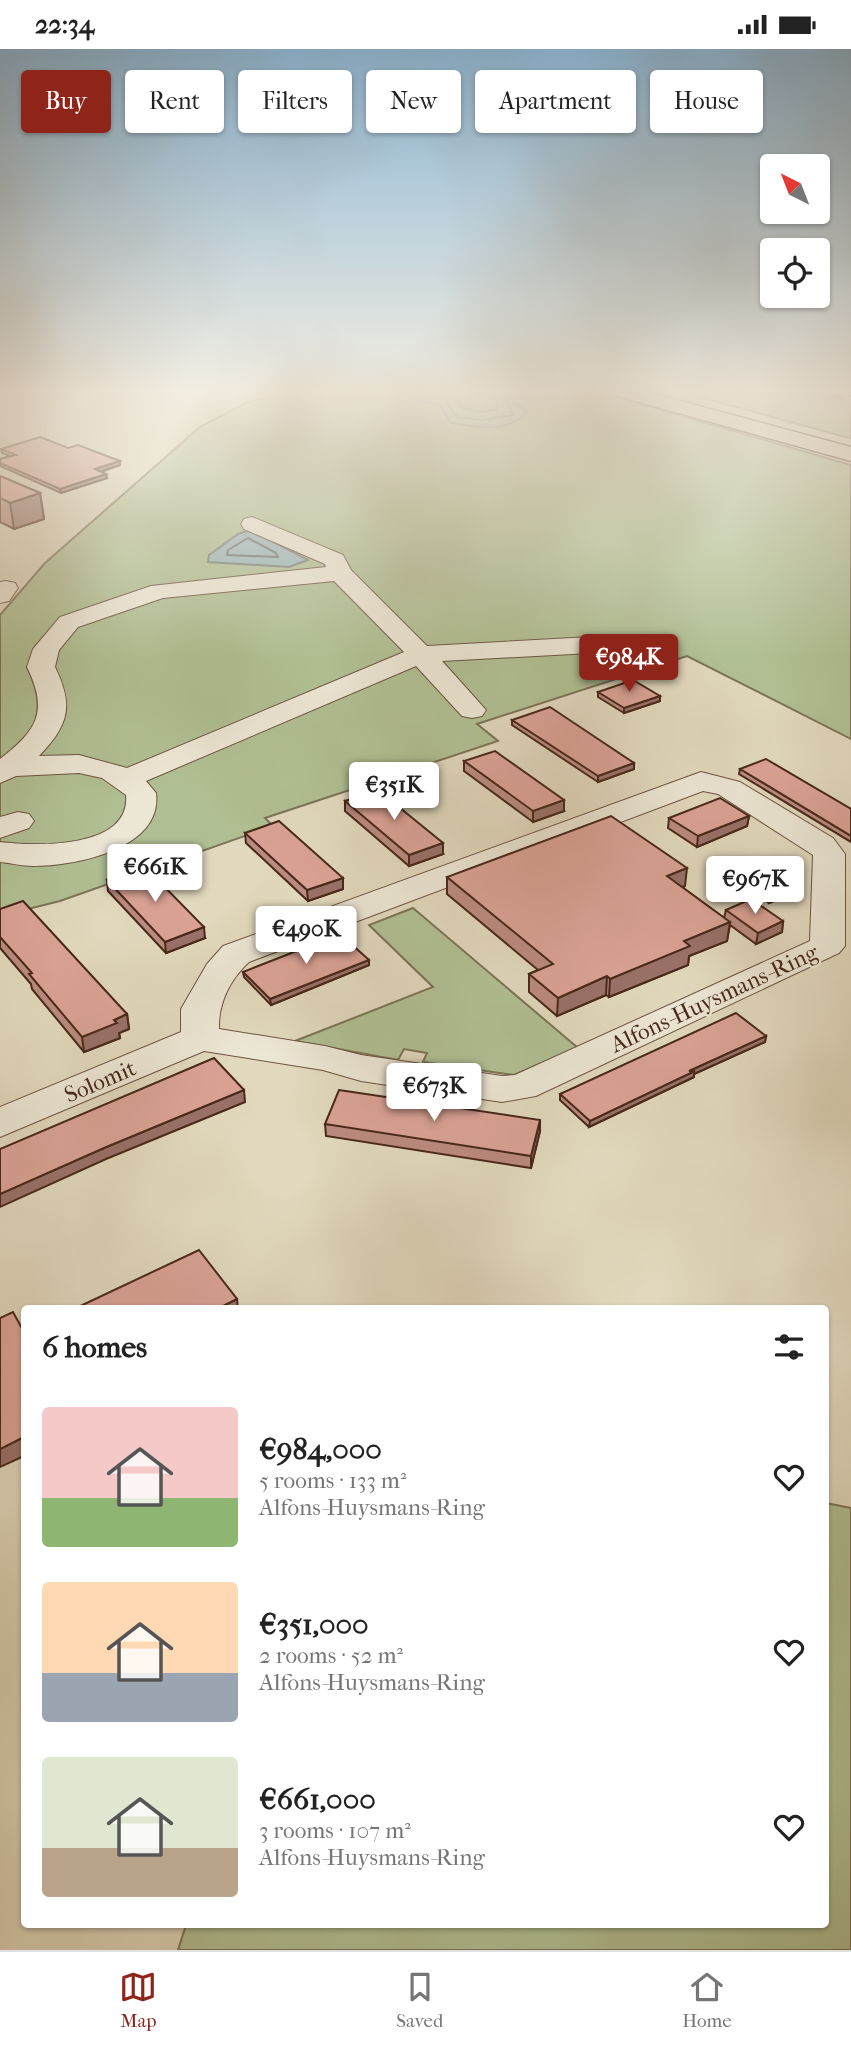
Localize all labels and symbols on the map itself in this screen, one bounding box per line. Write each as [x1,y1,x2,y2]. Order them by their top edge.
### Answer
north arrow [760,154,830,224]
pin: €984K [580,635,678,694]
pin: €351K [345,763,443,822]
pin: €661K [106,845,204,904]
pin: €967K [706,857,804,916]
pin: €490K [257,907,355,966]
street label: Alfons-Huysmans-Ring [605,938,823,1059]
street label: Solomit [60,1054,140,1109]
pin: €673K [385,1063,483,1123]

